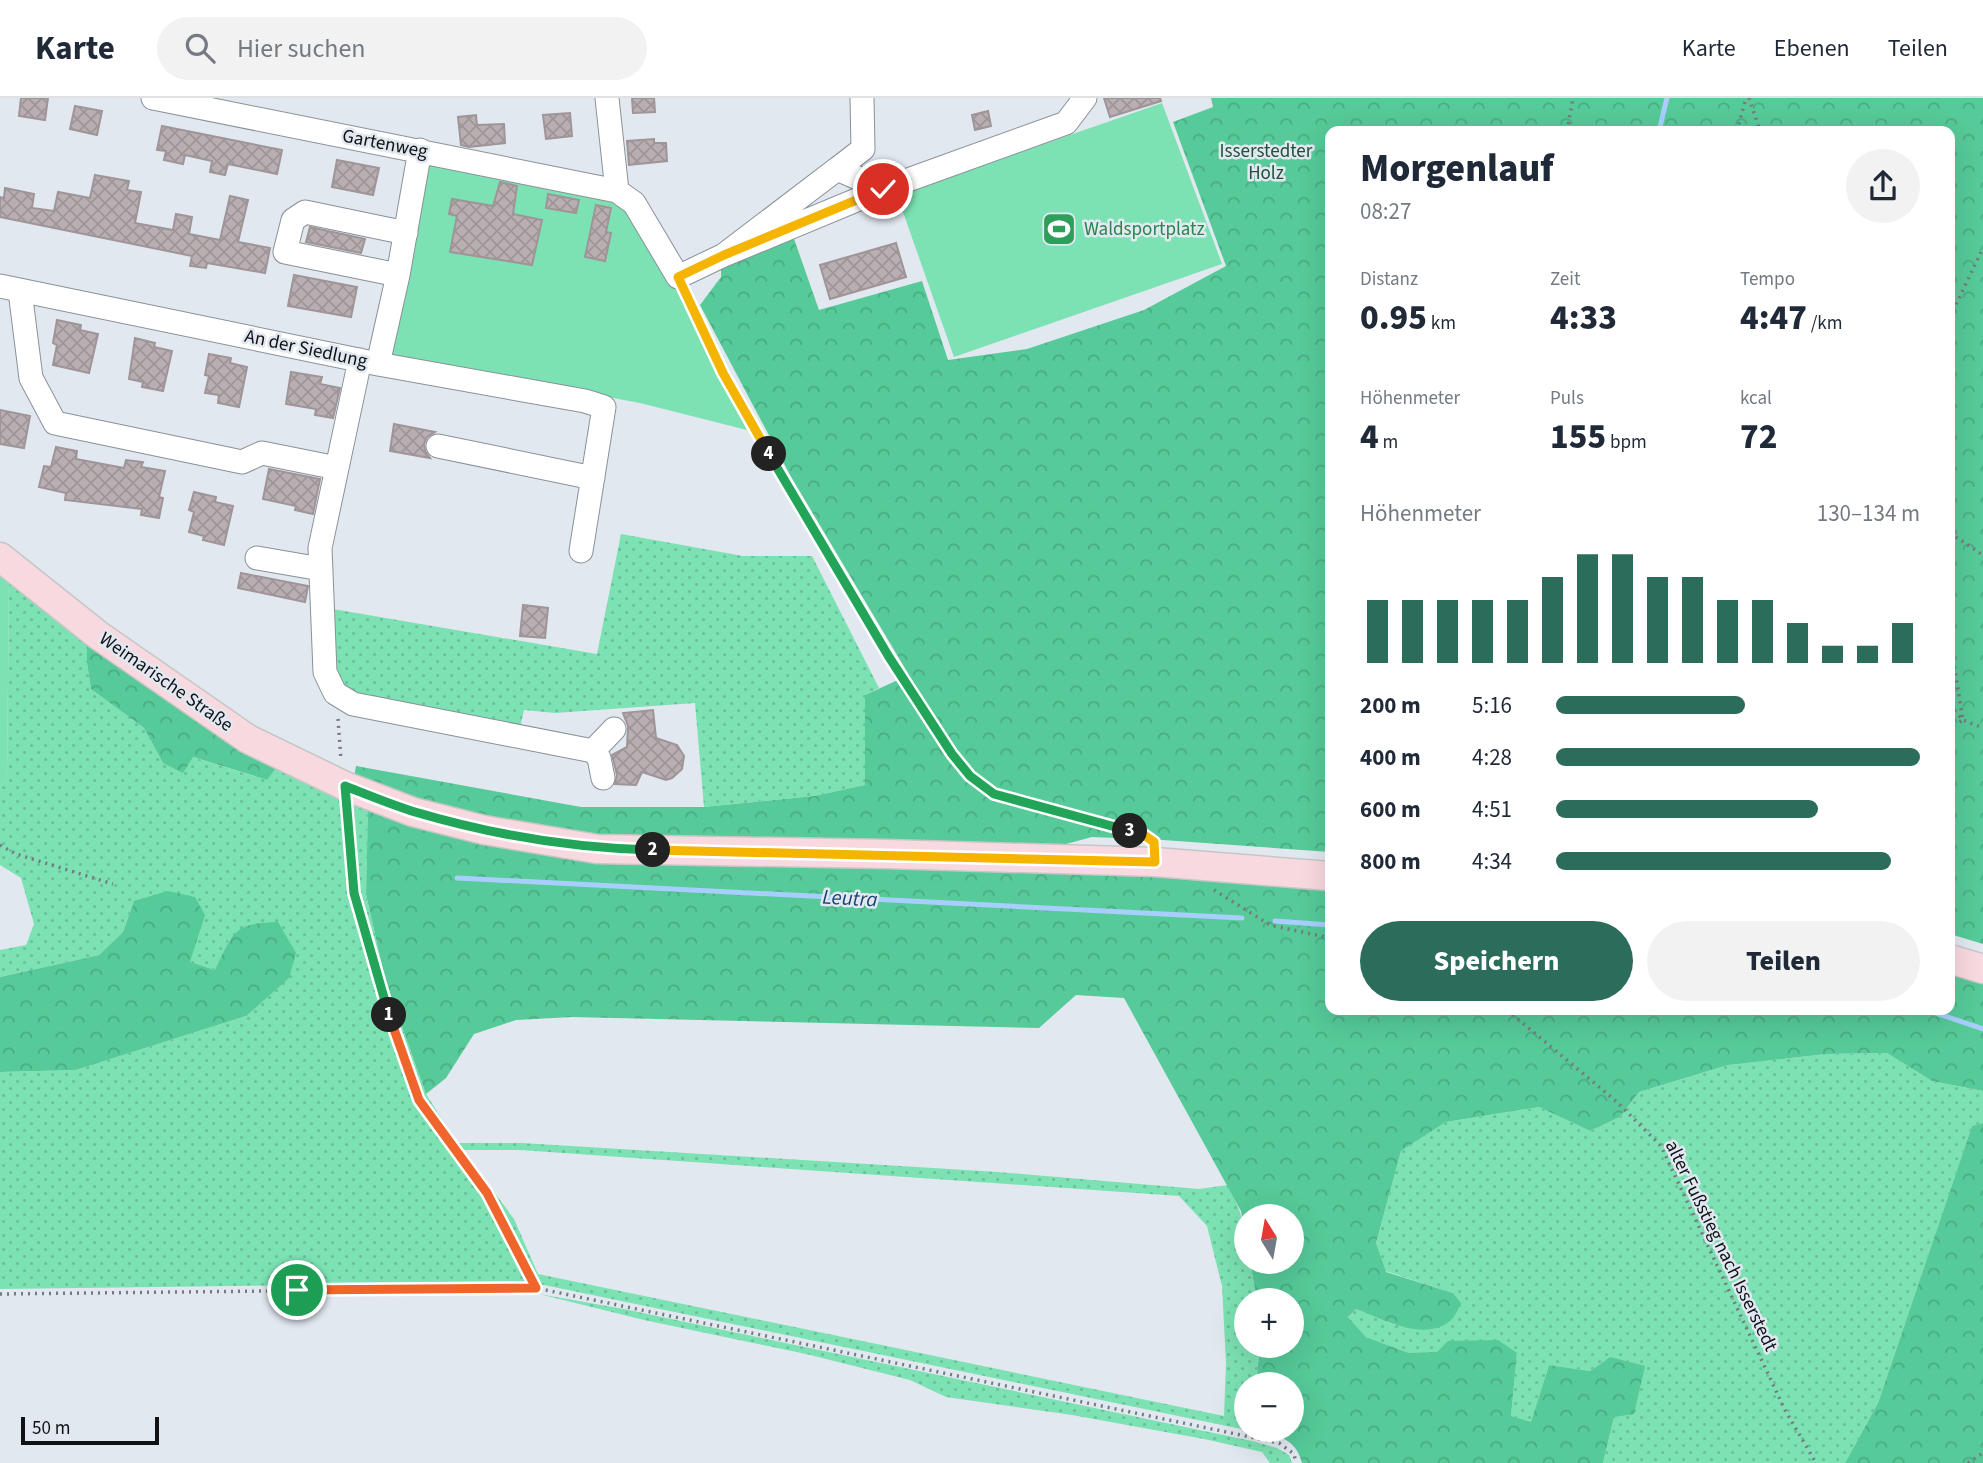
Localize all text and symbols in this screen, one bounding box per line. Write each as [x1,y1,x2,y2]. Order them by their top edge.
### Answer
search box [157,17,647,80]
text: Karte [35,25,115,72]
icon: search [181,29,219,67]
text: Hier suchen [237,30,366,67]
text: Karte [1682,31,1736,66]
text: Ebenen [1774,31,1850,66]
text: Teilen [1888,31,1948,66]
street label: Gartenweg [340,123,430,166]
park label: Isserstedter Holz [1220,138,1313,187]
text: Morgenlauf [1360,142,1554,196]
button: share [1846,149,1920,223]
pin [853,159,913,219]
icon: check [864,170,902,208]
text: 08:27 [1360,195,1411,228]
sports icon: Waldsportplatz [1040,210,1078,248]
place label: Waldsportplatz [1084,216,1205,243]
text: Distanz [1360,266,1418,293]
text: Zeit [1550,266,1580,293]
text: Tempo [1740,266,1795,293]
text: 0.95 [1360,293,1427,343]
text: 4:33 [1550,293,1617,343]
text: 4:47 [1740,293,1807,343]
text: km [1427,310,1456,337]
text: /km [1807,310,1843,337]
street label: An der Siedlung [242,323,370,375]
text: Höhenmeter [1360,385,1460,412]
text: Puls [1550,385,1584,412]
text: kcal [1740,385,1772,412]
text: 4 [1360,412,1379,462]
text: 155 [1550,412,1606,462]
text: 72 [1740,412,1777,462]
text: m [1379,429,1398,456]
text: bpm [1606,429,1647,456]
pin: 4 [752,436,786,472]
text: 4 [763,440,774,467]
text: Höhenmeter [1360,497,1481,530]
text: 130–134 m [1817,497,1920,530]
street label: Weimarische Straße [94,626,238,738]
text: 200 m [1360,689,1421,722]
text: 5:16 [1472,689,1512,722]
text: 400 m [1360,741,1421,774]
text: 4:28 [1472,741,1512,774]
text: 600 m [1360,793,1421,826]
text: 4:51 [1472,793,1512,826]
pin: 3 [1112,814,1148,848]
text: 3 [1124,817,1135,844]
pin: 2 [636,832,670,868]
text: 2 [647,836,658,863]
text: 800 m [1360,845,1421,878]
text: 4:34 [1472,845,1512,878]
water label: Leutra [822,882,878,914]
button: Speichern [1360,921,1633,1001]
button: Teilen [1647,921,1920,1001]
pin: 1 [372,998,406,1032]
text: 1 [383,1001,394,1028]
street label: alter Fußstieg nach Isserstedt [1658,1136,1784,1357]
north arrow [1234,1204,1304,1274]
map controls [1234,1204,1304,1442]
pin [267,1260,327,1320]
icon: arrive [278,1271,316,1309]
button: + [1234,1288,1304,1358]
button: − [1234,1372,1304,1442]
scale bar [21,1414,159,1446]
text: 50 m [32,1415,70,1442]

